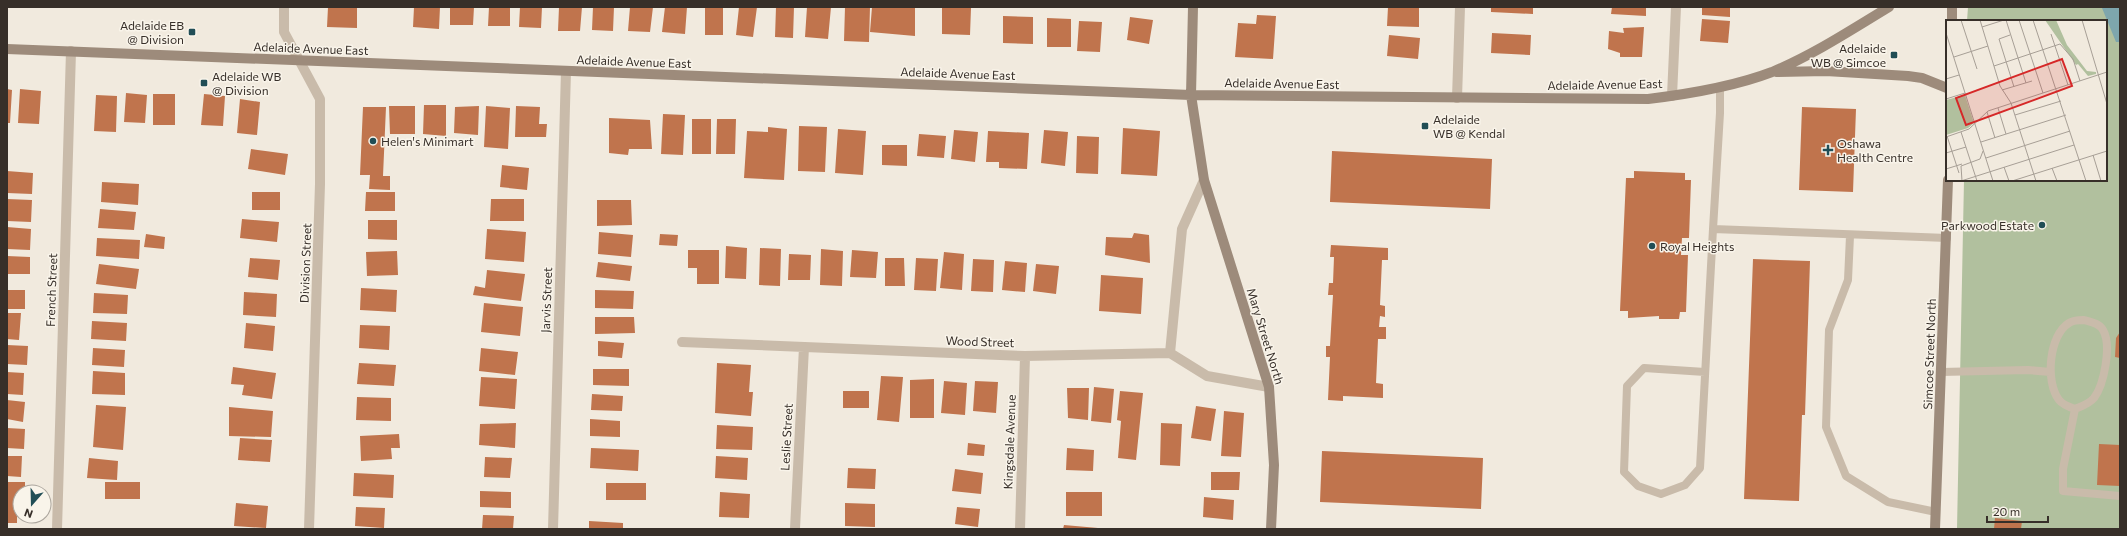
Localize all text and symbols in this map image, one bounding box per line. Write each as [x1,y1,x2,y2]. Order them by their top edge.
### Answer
place label: Adelaide EB @ Division [120,18,184,46]
inset map [1946,20,2107,181]
marker: Adelaide EB @ Division [187,27,197,37]
street label: Adelaide Avenue East [253,39,369,57]
place label: Adelaide WB @ Simcoe [1811,41,1886,69]
marker: Adelaide WB @ Simcoe [1889,50,1899,60]
street label: Adelaide Avenue East [576,52,692,70]
street label: Adelaide Avenue East [900,64,1016,82]
place label: Adelaide WB @ Division [212,69,281,97]
street label: Adelaide Avenue East [1224,75,1340,91]
street label: Adelaide Avenue East [1547,76,1663,92]
marker: Adelaide WB @ Division [199,78,209,88]
place label: Adelaide WB @ Kendal [1433,112,1505,140]
marker: Adelaide WB @ Kendal [1420,121,1430,131]
place label: Helen's Minimart [381,134,474,148]
marker: Helen's Minimart [368,136,378,146]
place label: Oshawa Health Centre [1837,136,1913,164]
marker: Oshawa Health Centre [1822,144,1834,156]
place label: Parkwood Estate [1941,218,2034,232]
marker: Parkwood Estate [2037,220,2047,230]
street label: Division Street [297,223,313,303]
place label: Royal Heights [1660,239,1735,253]
marker: Royal Heights [1647,241,1657,251]
street label: French Street [43,253,59,327]
street label: Jarvis Street [538,267,555,333]
street label: Mary Street North [1245,286,1287,386]
street label: Simcoe Street North [1920,298,1938,410]
street label: Wood Street [945,333,1015,349]
street label: Kingsdale Avenue [1000,394,1018,490]
street label: Leslie Street [777,403,795,471]
north arrow [12,484,52,524]
scale bar [1987,498,2048,524]
text: 20 m [1993,504,2020,518]
text: N [22,506,35,521]

